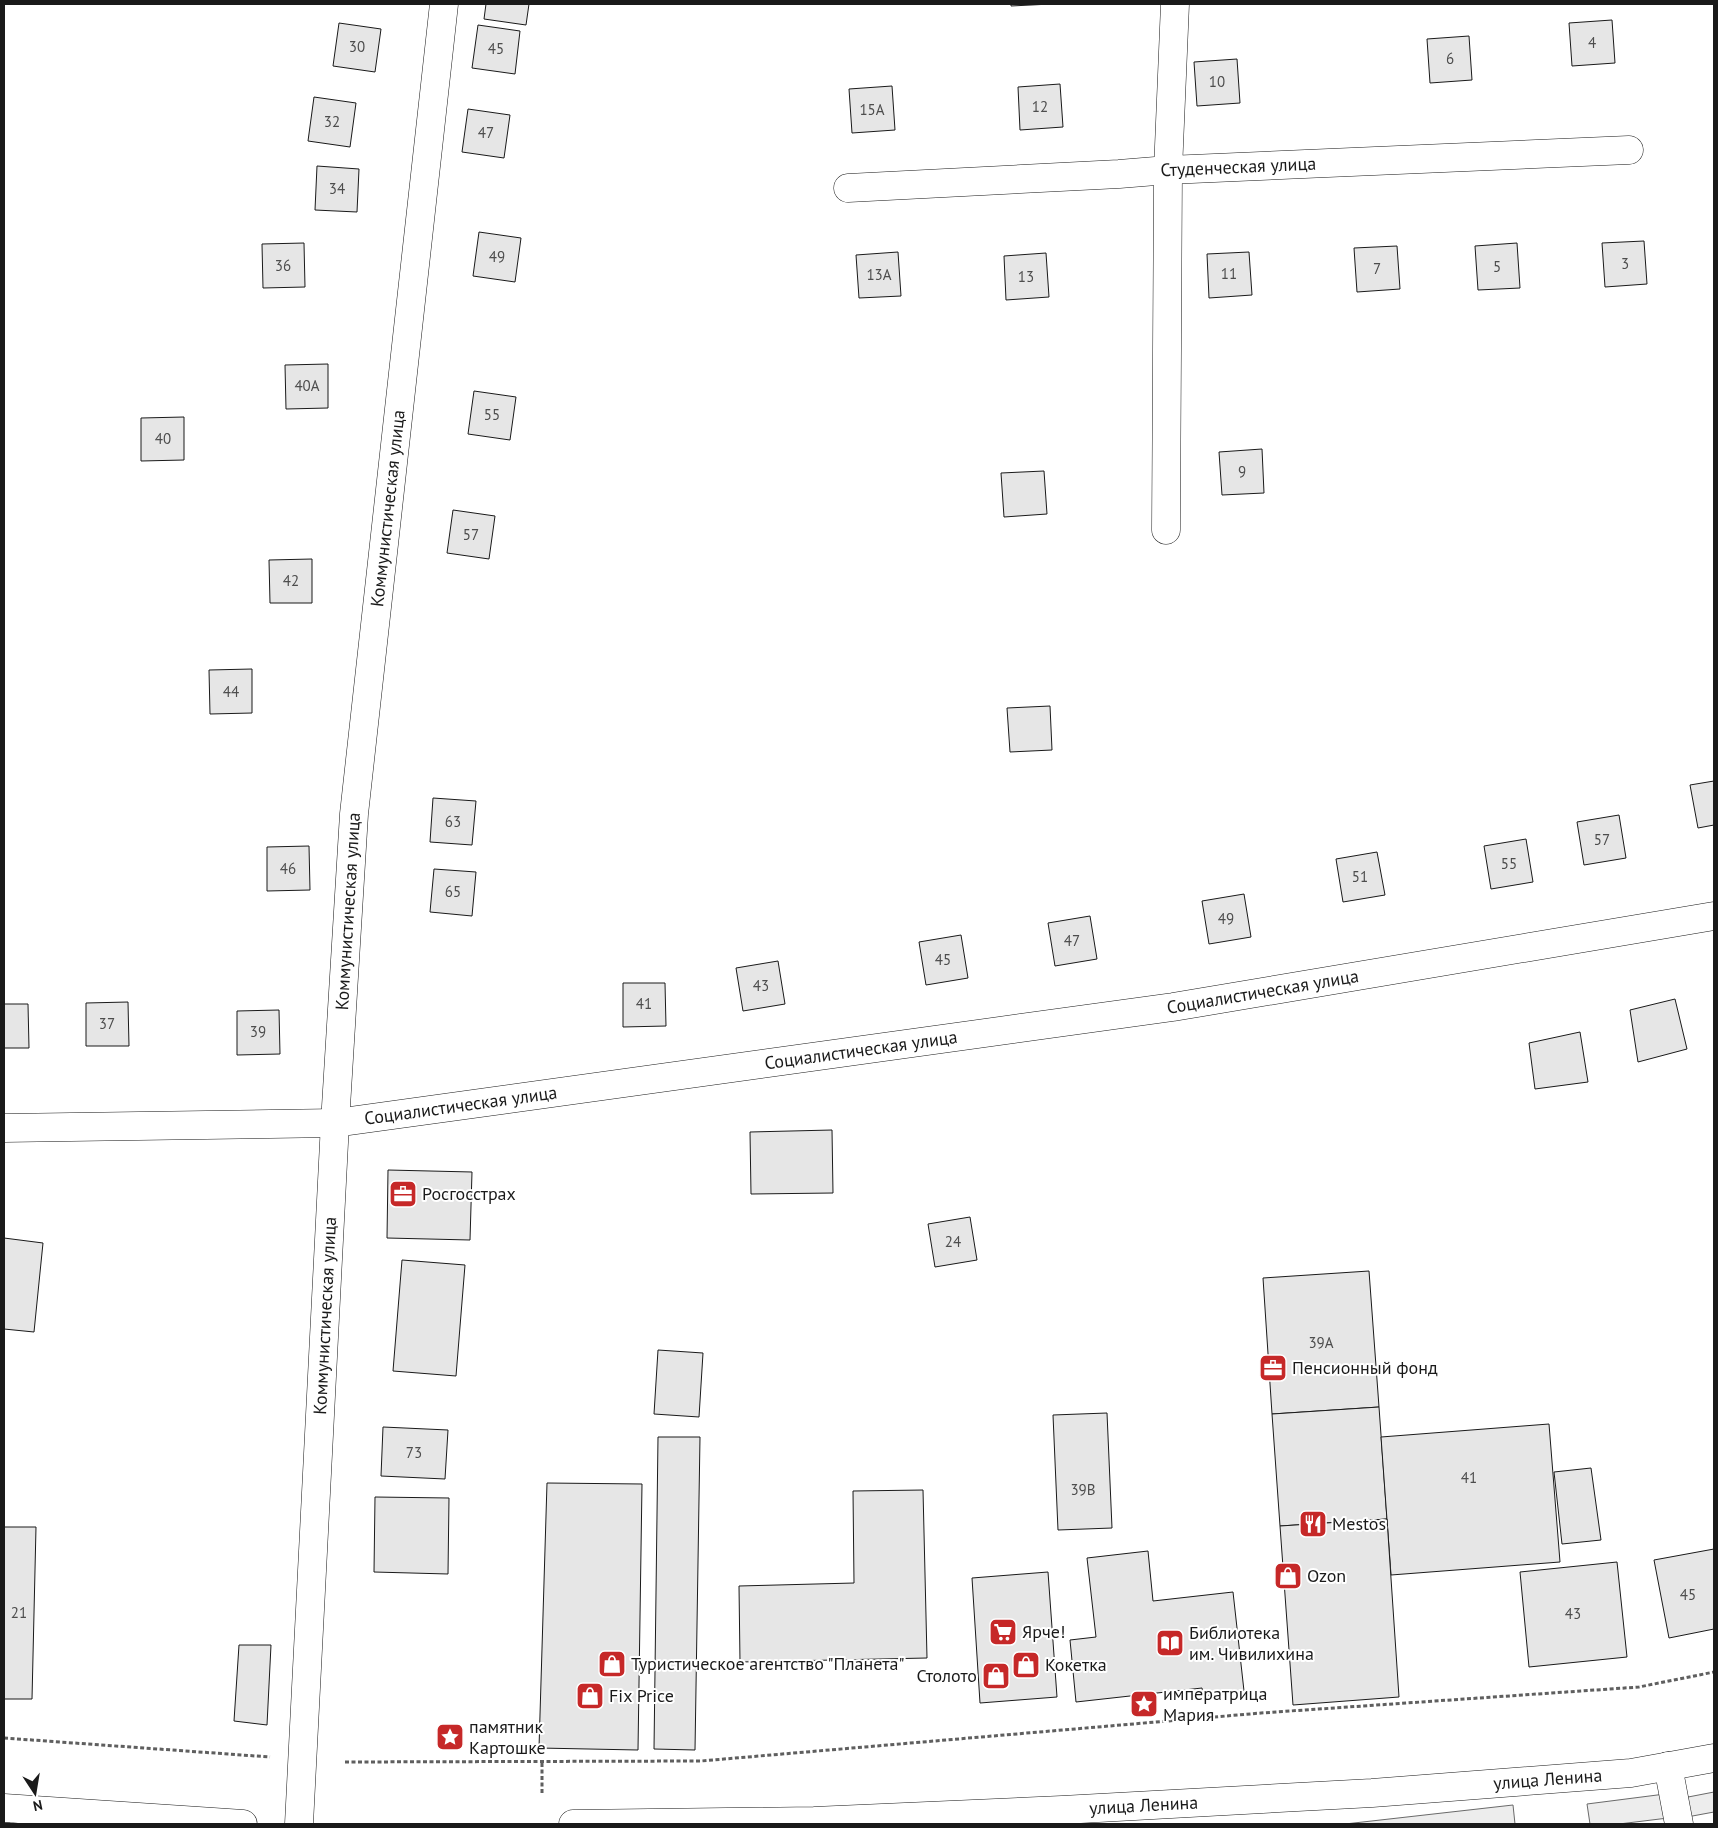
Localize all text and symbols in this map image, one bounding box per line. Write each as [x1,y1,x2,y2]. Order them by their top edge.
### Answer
house number: 4 [1588,33,1596,52]
house number: 30 [349,37,365,56]
house number: 45 [488,39,504,58]
house number: 6 [1446,49,1454,68]
house number: 10 [1209,72,1225,91]
house number: 12 [1032,97,1048,116]
house number: 15А [859,100,885,119]
house number: 32 [324,112,340,131]
house number: 47 [478,123,494,142]
street label: Студенческая улица [1160,152,1317,182]
house number: 34 [329,179,345,198]
house number: 49 [489,247,505,266]
house number: 3 [1621,254,1629,273]
house number: 36 [275,256,291,275]
house number: 5 [1493,257,1501,276]
house number: 7 [1373,259,1381,278]
house number: 11 [1221,264,1237,283]
house number: 13А [866,265,892,284]
house number: 13 [1018,267,1034,286]
house number: 40А [294,376,320,395]
house number: 55 [484,405,500,424]
street label: Коммунистическая улица [365,409,410,608]
house number: 40 [155,429,171,448]
house number: 9 [1238,462,1246,481]
house number: 57 [463,525,479,544]
house number: 42 [283,571,299,590]
house number: 44 [223,682,239,701]
street label: Коммунистическая улица [330,812,365,1011]
house number: 63 [445,812,461,831]
house number: 57 [1594,830,1610,849]
house number: 55 [1501,854,1517,873]
house number: 46 [280,859,296,878]
house number: 51 [1352,867,1368,886]
house number: 65 [445,882,461,901]
house number: 49 [1218,909,1234,928]
house number: 47 [1064,931,1080,950]
house number: 45 [935,950,951,969]
street label: Социалистическая улица [1165,964,1360,1019]
house number: 43 [753,976,769,995]
house number: 41 [636,994,652,1013]
house number: 37 [99,1014,115,1033]
house number: 39 [250,1022,266,1041]
street label: Социалистическая улица [763,1025,959,1074]
street label: Социалистическая улица [363,1080,559,1130]
office icon: Росгосстрах [388,1179,418,1209]
place label: Росгосстрах [422,1182,516,1205]
street label: Коммунистическая улица [308,1216,341,1415]
house number: 24 [945,1232,961,1251]
house number: 39А [1308,1333,1334,1352]
office icon: Пенсионный фонд [1258,1353,1288,1383]
place label: Пенсионный фонд [1292,1356,1438,1379]
house number: 73 [406,1443,422,1462]
house number: 41 [1461,1468,1477,1487]
house number: 39В [1070,1480,1096,1499]
restaurant icon: Mestos [1298,1509,1328,1539]
place label: Mestos [1332,1512,1386,1535]
shop icon: Ozon [1273,1561,1303,1591]
place label: Ozon [1307,1564,1346,1587]
house number: 45 [1680,1585,1696,1604]
house number: 21 [11,1603,27,1622]
house number: 43 [1565,1604,1581,1623]
supermarket icon: Ярче! [988,1617,1018,1647]
place label: Ярче! [1022,1620,1065,1643]
place label: Библиотека им. Чивилихина [1189,1621,1314,1665]
library icon: Библиотека им. Чивилихина [1155,1628,1185,1658]
shop icon: Туристическое агентство "Планета" [597,1649,627,1679]
shop icon: Кокетка [1011,1650,1041,1680]
place label: Туристическое агентство "Планета" [631,1652,904,1675]
place label: Кокетка [1045,1653,1107,1676]
shop icon: Столото [981,1661,1011,1691]
place label: Столото [916,1664,977,1687]
shop icon: Fix Price [575,1681,605,1711]
place label: императрица Мария [1163,1682,1267,1726]
place label: Fix Price [609,1684,674,1707]
place icon: императрица Мария [1129,1689,1159,1719]
place label: памятник Картошке [469,1715,546,1759]
place icon: памятник Картошке [435,1722,465,1752]
street label: улица Ленина [1492,1763,1603,1795]
north arrow [10,1768,60,1818]
street label: улица Ленина [1088,1791,1199,1819]
text: N [31,1796,44,1815]

